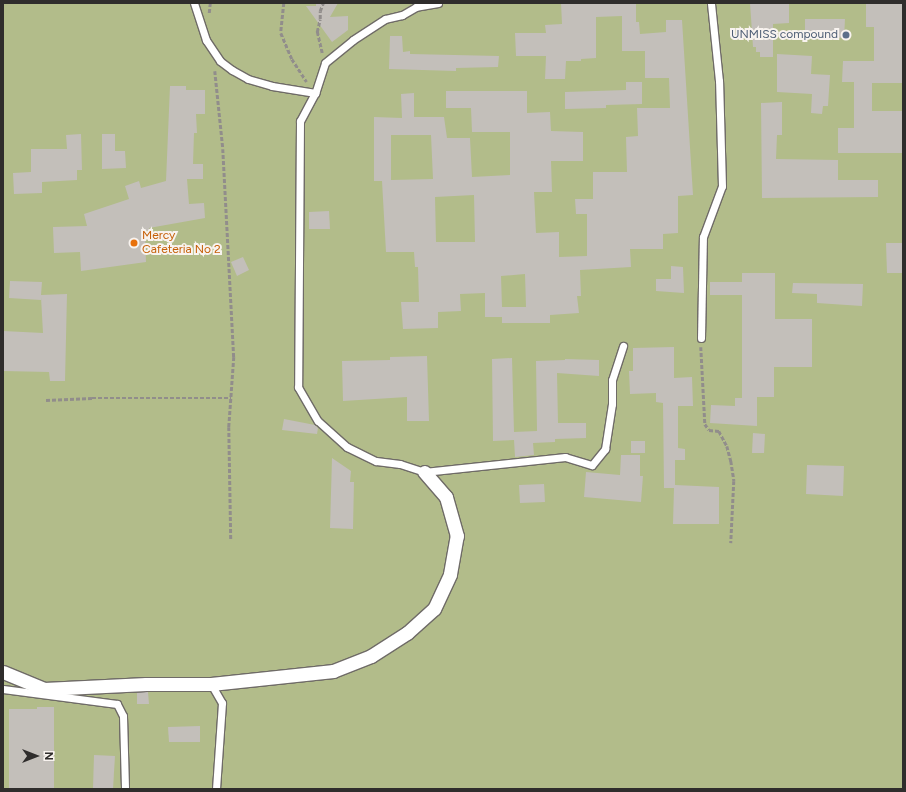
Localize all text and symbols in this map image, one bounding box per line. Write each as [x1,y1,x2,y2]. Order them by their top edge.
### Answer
place label: UNMISS compound [731,28,838,42]
marker: UNMISS compound [841,30,851,40]
place label: Mercy Cafeteria No 2 [142,229,221,257]
marker: Mercy Cafeteria No 2 [129,238,139,248]
north arrow [16,736,56,776]
text: N [42,752,55,760]

